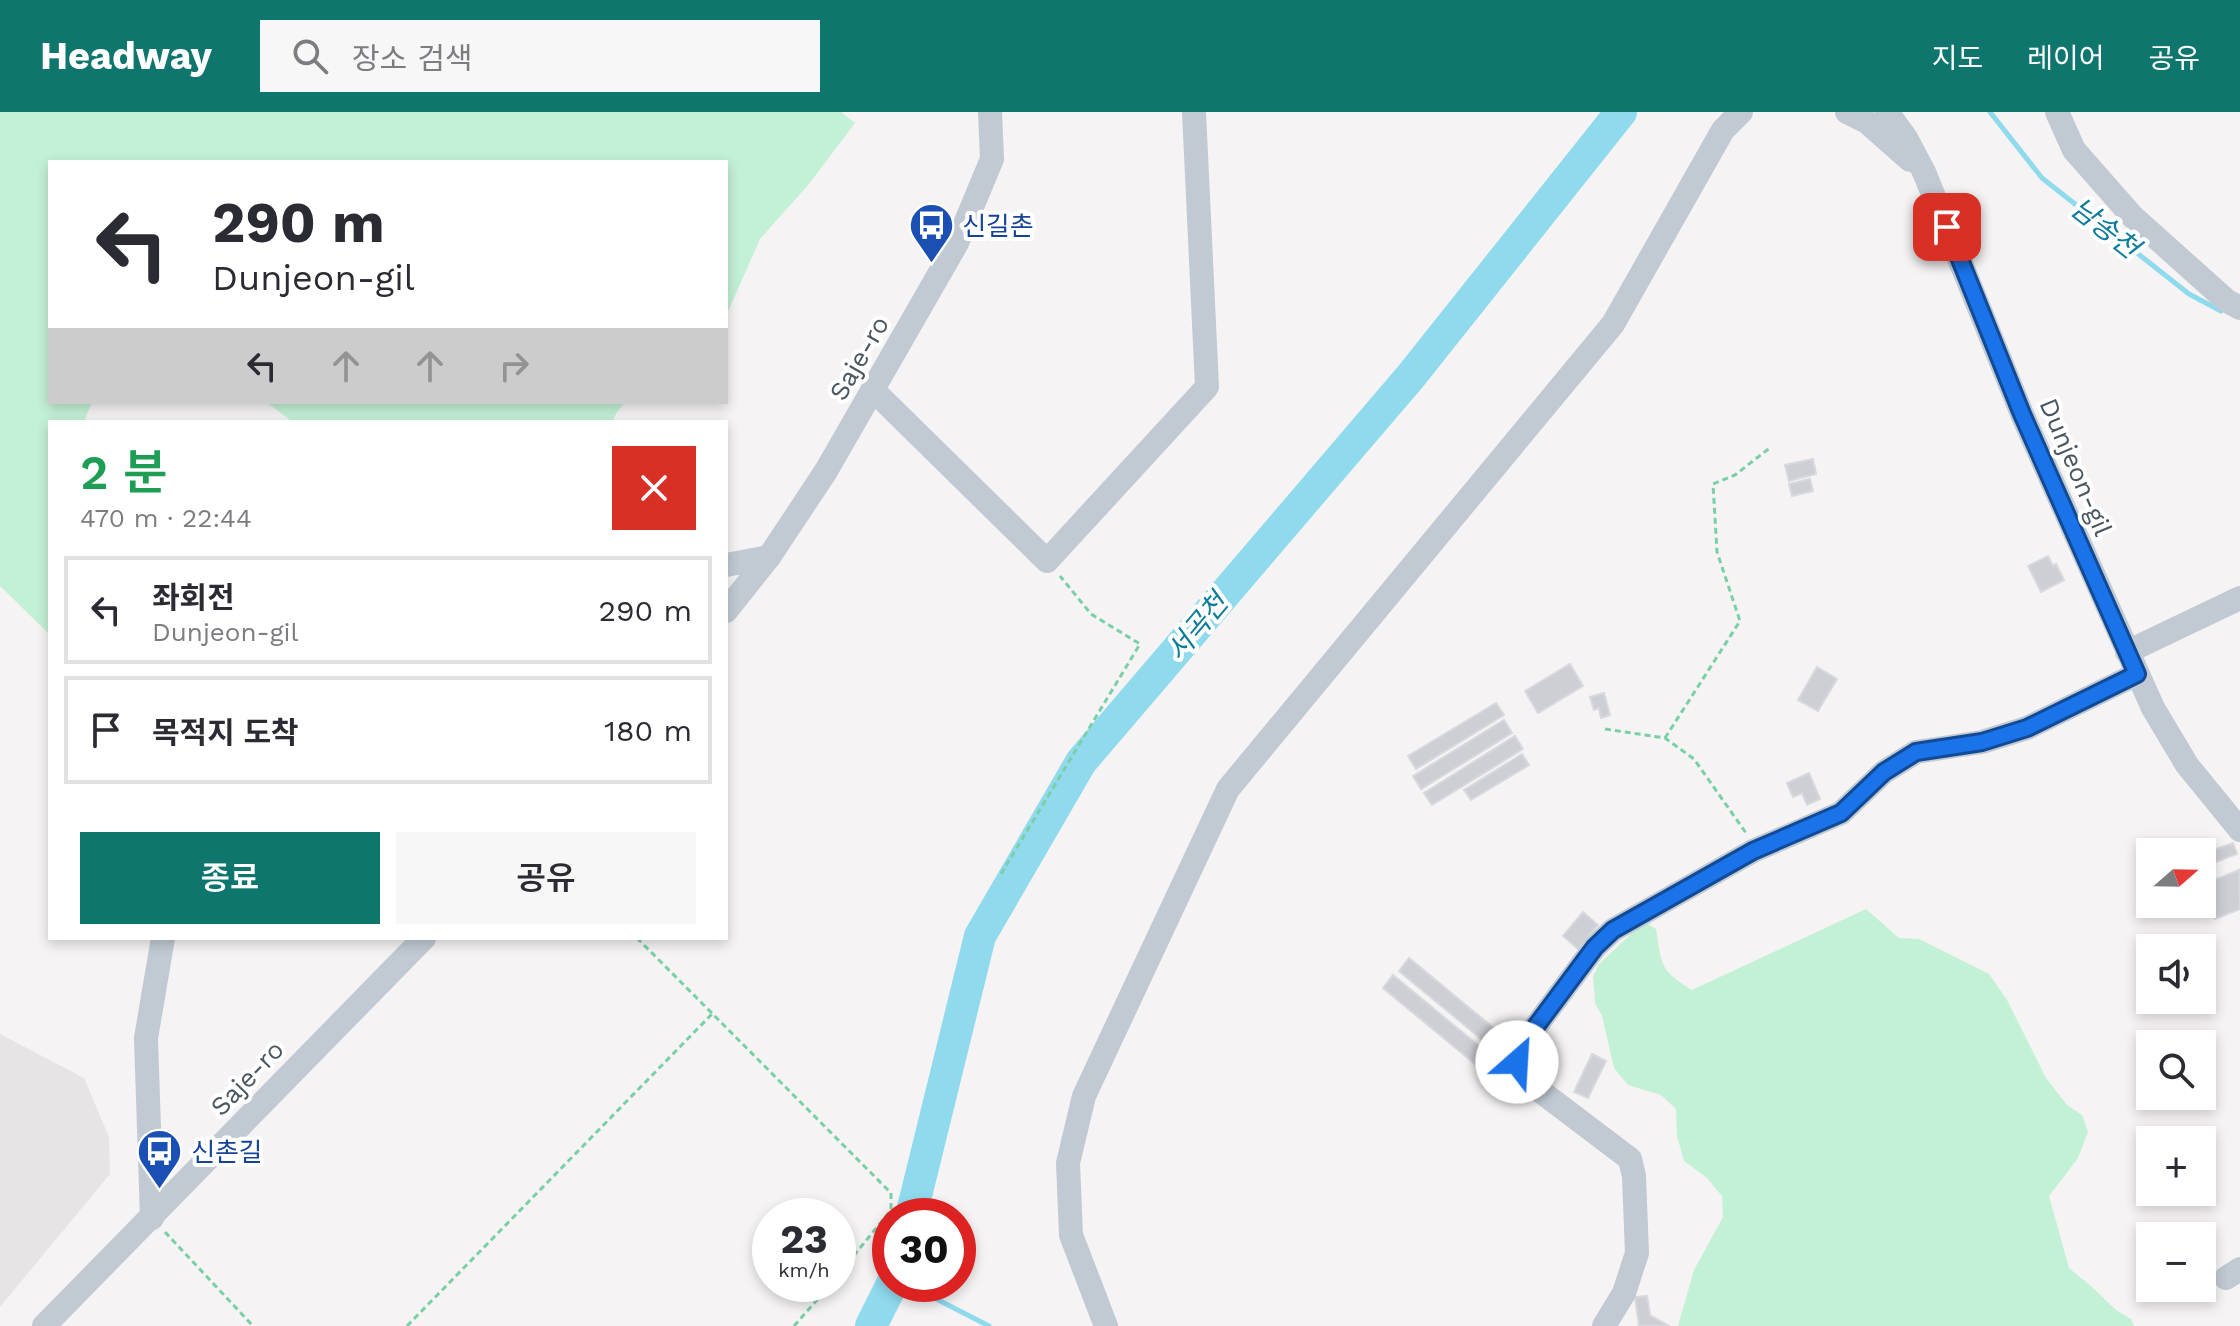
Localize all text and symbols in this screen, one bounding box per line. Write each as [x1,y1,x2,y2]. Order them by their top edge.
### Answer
search box [260,20,820,92]
text: Headway [40,34,212,78]
icon: search [288,34,332,78]
text: 장소 검색 [352,41,473,76]
text: 지도 [1932,42,1983,75]
text: 레이어 [2027,42,2104,75]
text: 공유 [2148,42,2200,75]
text: 290 m [212,190,385,256]
water label: 남송천 [2064,191,2148,267]
icon: left [80,192,184,296]
pin [1913,193,1981,261]
bus stop icon: 신길촌 [907,202,955,265]
icon: arrive [1925,205,1969,249]
place label: 신길촌 [962,211,1034,241]
text: Dunjeon-gil [212,257,415,299]
street label: Saje-ro [823,311,895,405]
icon: left [240,344,284,388]
icon: ahead [324,344,368,388]
icon: ahead [408,344,452,388]
icon: right [492,344,536,388]
street label: Dunjeon-gil [2034,394,2118,540]
text: 2 분 [80,444,167,501]
button: close [612,446,696,530]
text: 470 m · 22:44 [80,503,252,533]
text: 좌회전 [152,580,235,615]
water label: 서곡천 [1160,584,1237,667]
icon: left [84,588,128,632]
text: 290 m [599,593,692,628]
text: Dunjeon-gil [152,617,298,647]
icon: arrive [84,708,128,752]
text: 180 m [604,713,692,748]
text: 목적지 도착 [152,715,299,750]
button: 종료 [80,832,380,924]
button: 공유 [396,832,696,924]
north arrow [2136,838,2216,918]
map controls [2136,838,2216,1302]
button: sound [2136,934,2216,1014]
position arrow [1475,1020,1559,1104]
button: search [2136,1030,2216,1110]
street label: Saje-ro [204,1034,290,1122]
button: + [2136,1126,2216,1206]
bus stop icon: 신촌길 [136,1128,184,1191]
place label: 신촌길 [191,1137,263,1167]
speed limit sign: 30 [872,1198,976,1302]
text: 23 [780,1216,828,1263]
button: − [2136,1222,2216,1302]
text: km/h [778,1258,830,1282]

